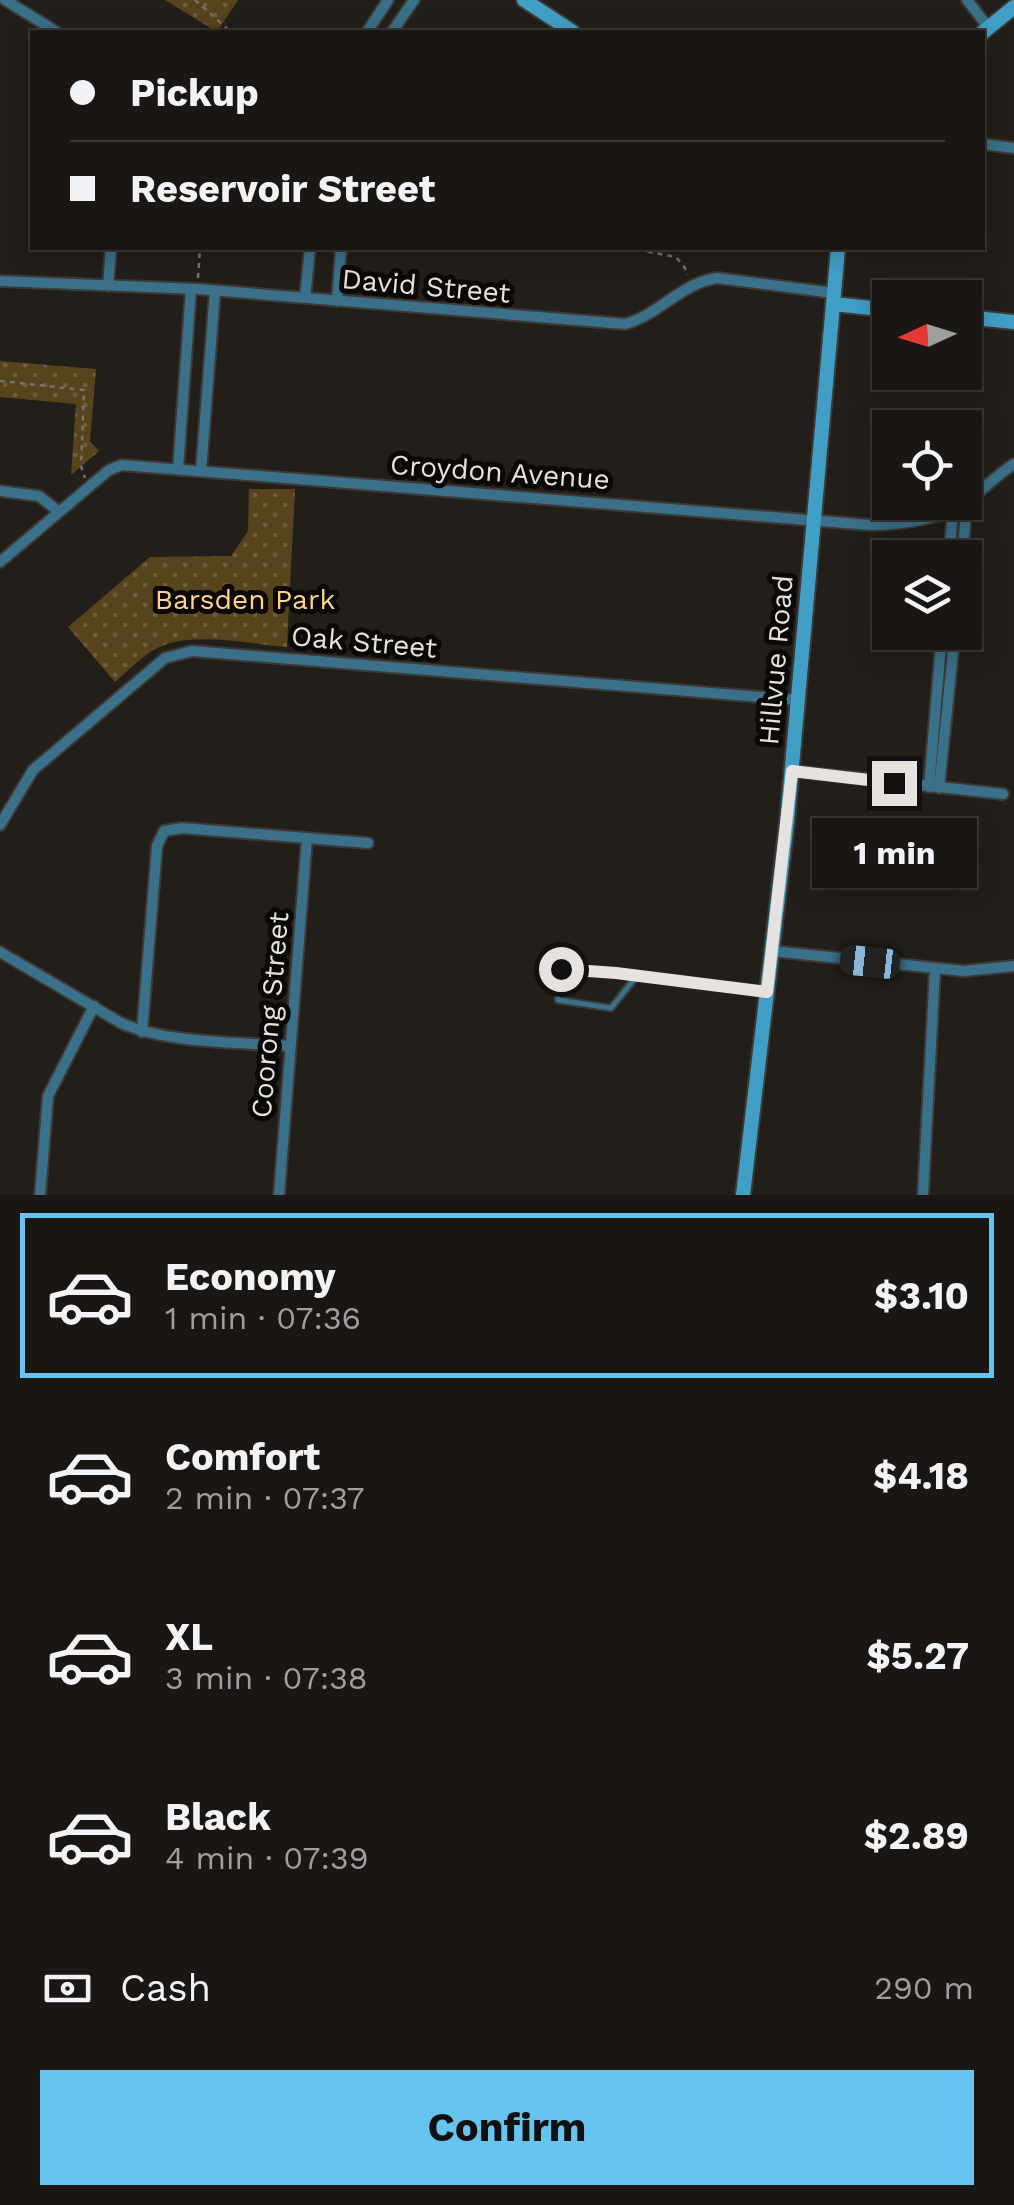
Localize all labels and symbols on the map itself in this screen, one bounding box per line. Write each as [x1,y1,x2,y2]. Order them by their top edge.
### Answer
street label: David Street [340,262,512,310]
north arrow [872,280,982,390]
street label: Croydon Avenue [389,448,611,496]
street label: Hillvue Road [752,574,800,746]
park label: Barsden Park [155,583,335,616]
street label: Oak Street [290,619,438,665]
route end [872,761,917,806]
callout: 1 min [812,818,976,888]
street label: Coorong Street [245,910,295,1119]
car [839,944,901,980]
route start [539,947,584,992]

